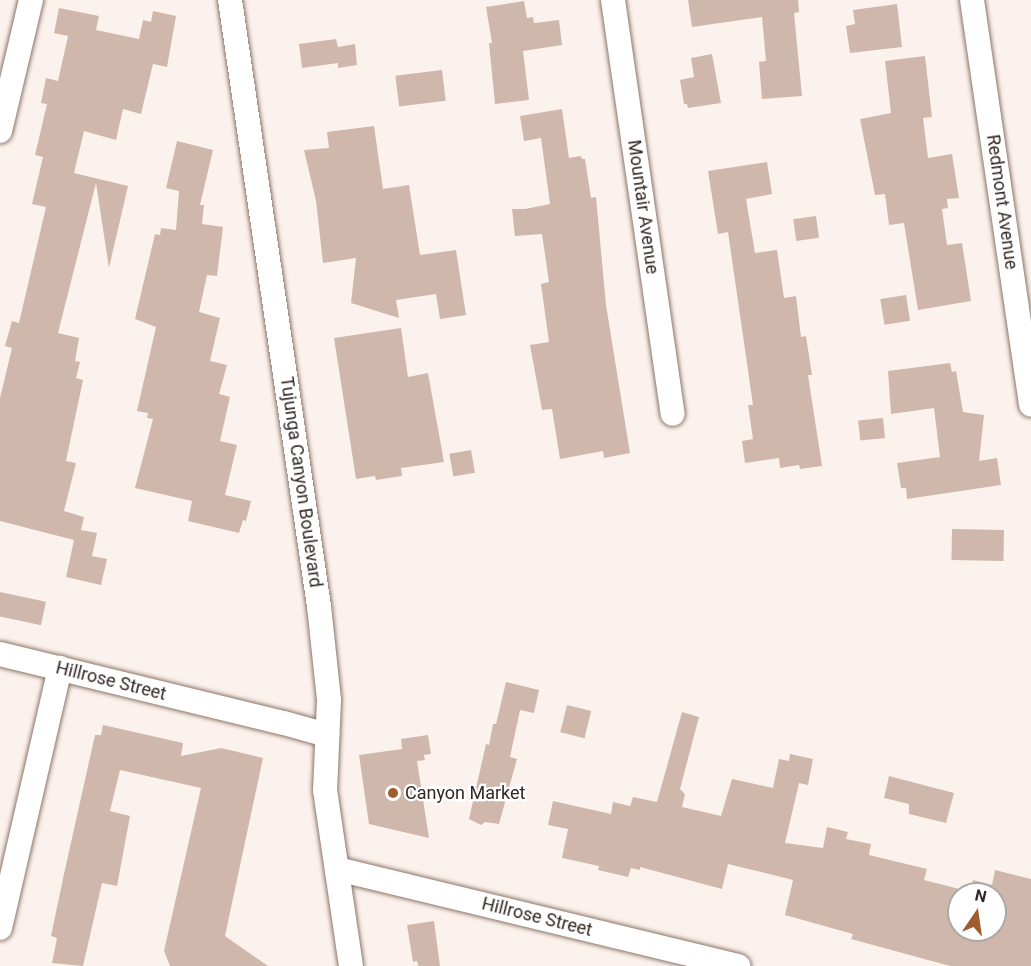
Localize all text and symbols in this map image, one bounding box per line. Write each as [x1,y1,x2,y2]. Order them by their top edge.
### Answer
street label: Redmont Avenue [982,133,1022,271]
street label: Mountair Avenue [623,138,663,276]
street label: Tujunga Canyon Boulevard [276,375,326,589]
street label: Hillrose Street [54,657,168,705]
place label: Canyon Market [405,782,525,804]
marker: Canyon Market [386,786,400,800]
north arrow [947,882,1007,942]
text: N [973,885,988,906]
street label: Hillrose Street [480,893,594,941]

